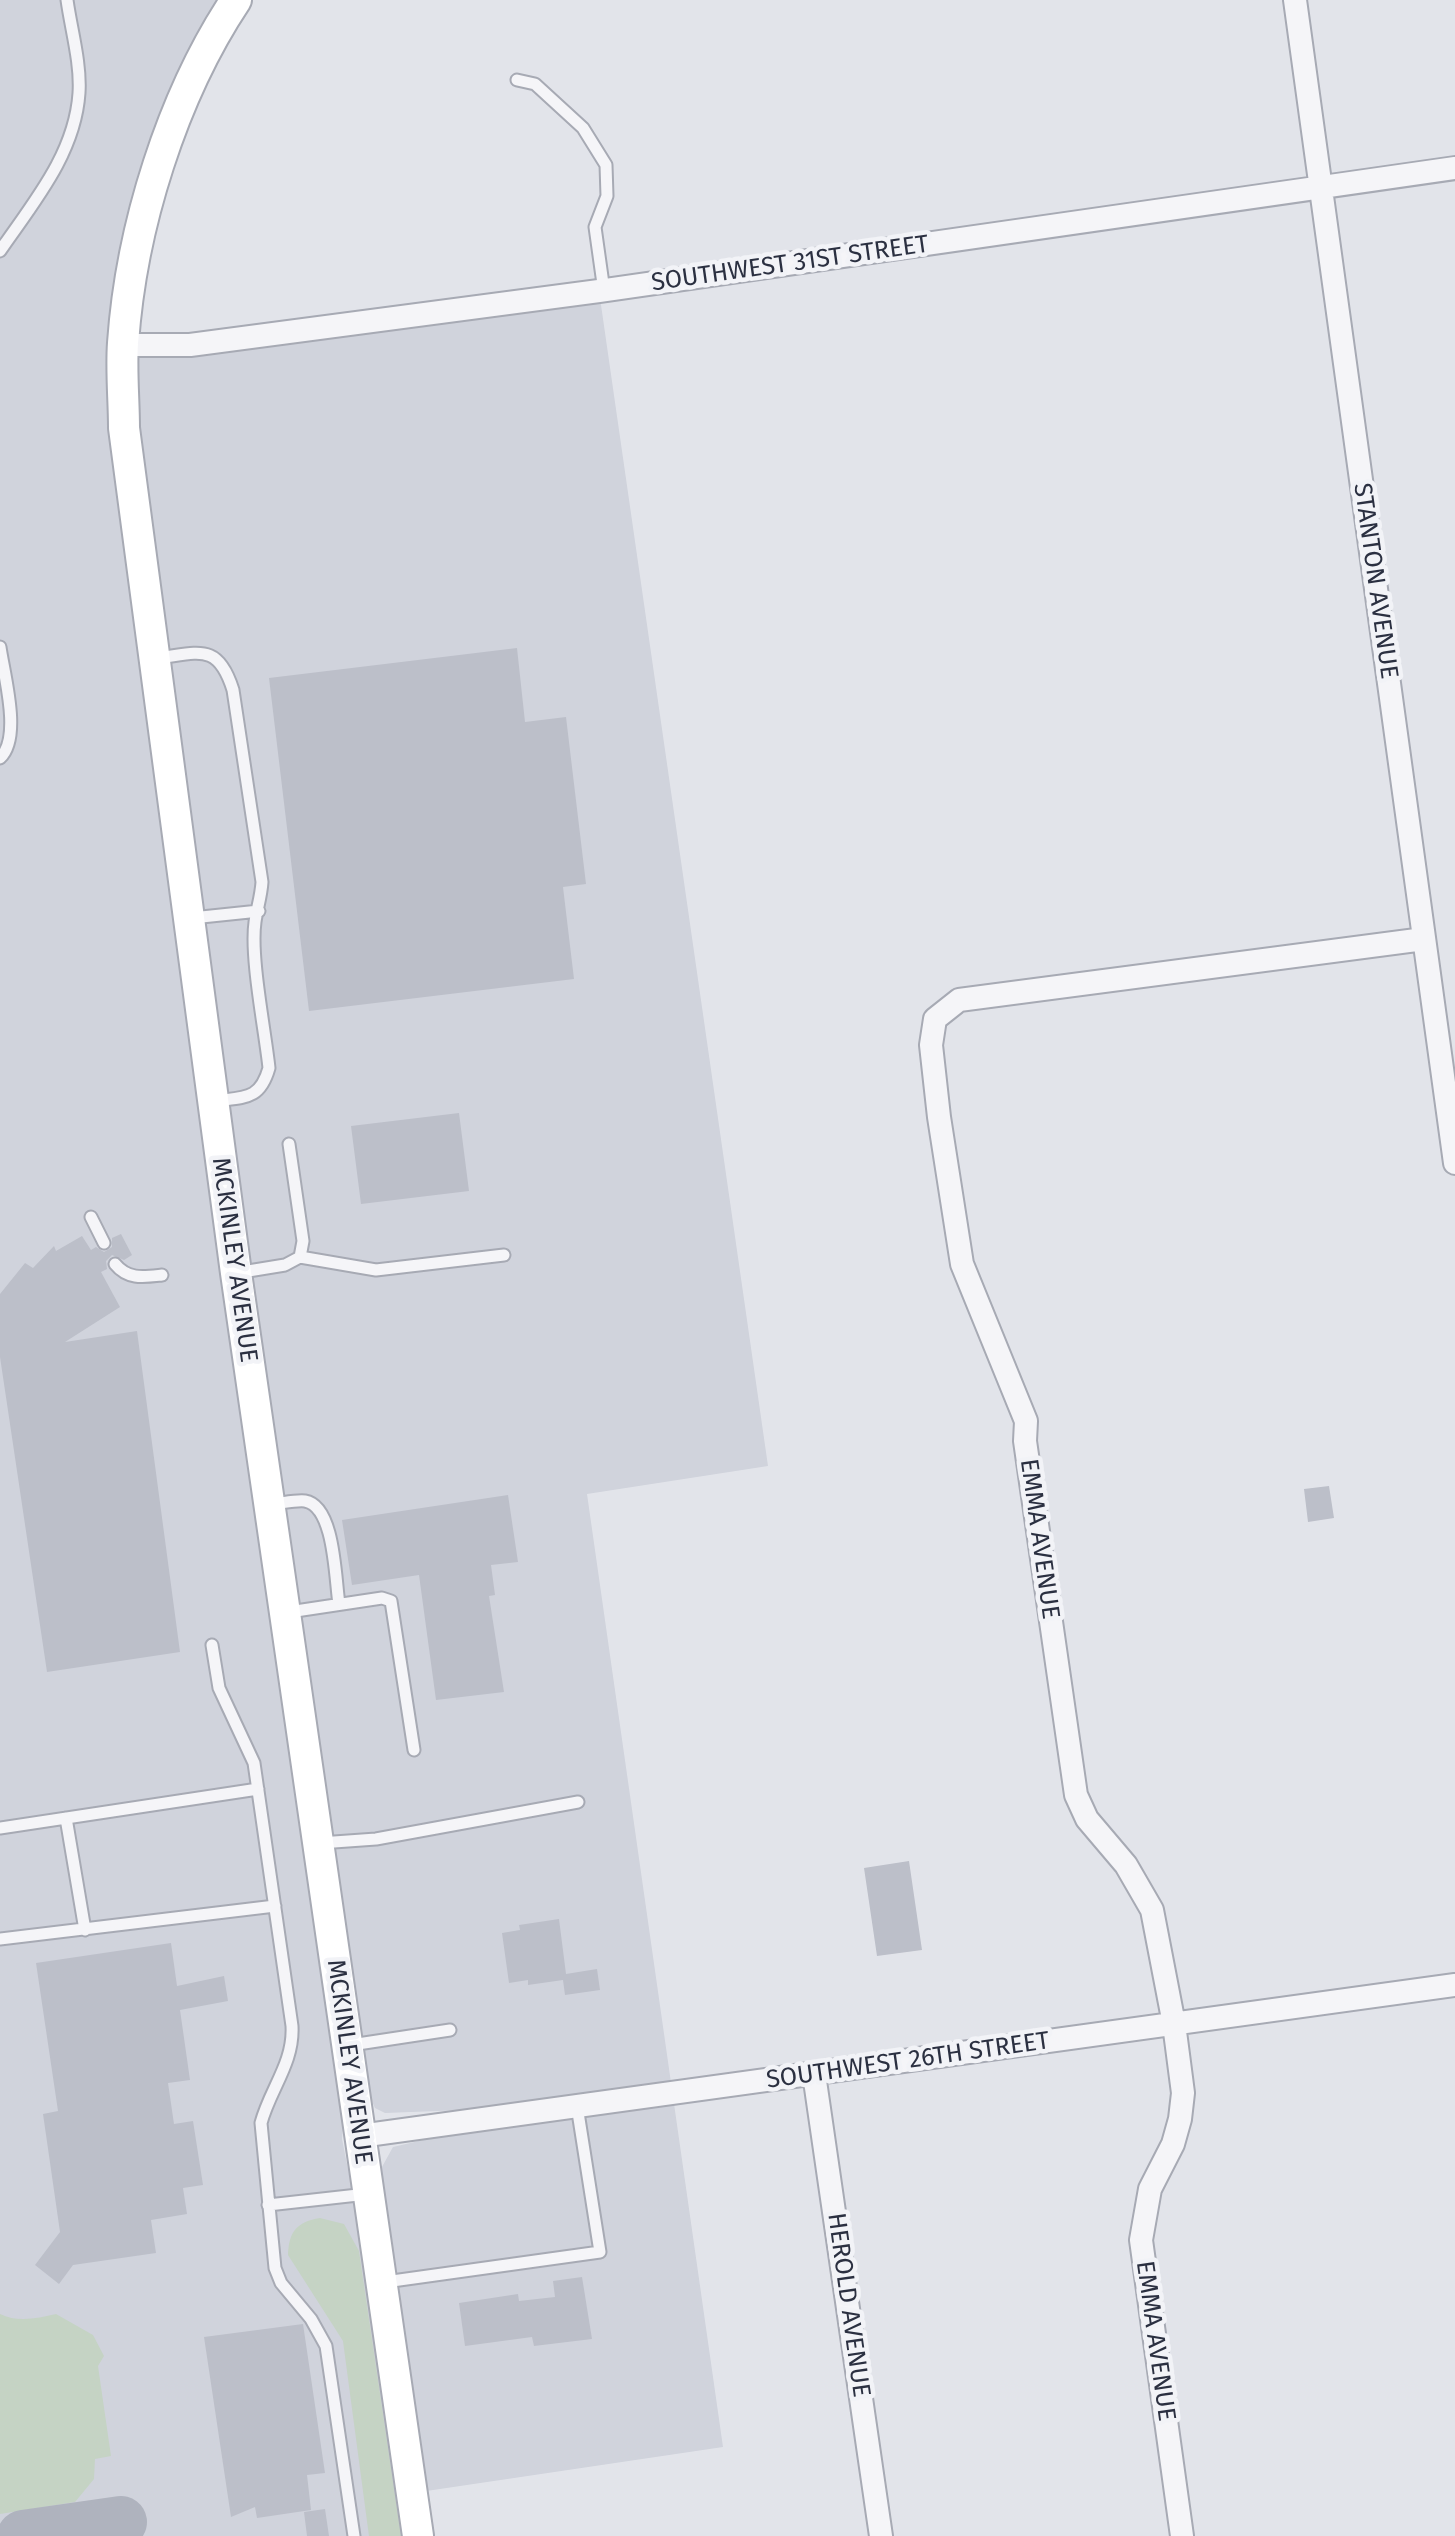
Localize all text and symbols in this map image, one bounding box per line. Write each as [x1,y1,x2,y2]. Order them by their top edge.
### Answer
street label: SOUTHWEST 31ST STREET [649,230,931,298]
street label: STANTON AVENUE [1346,481,1404,681]
street label: MCKINLEY AVENUE [205,1156,263,1364]
street label: EMMA AVENUE [1013,1457,1065,1621]
street label: MCKINLEY AVENUE [320,1958,378,2166]
street label: SOUTHWEST 26TH STREET [765,2026,1051,2096]
street label: HEROLD AVENUE [820,2211,876,2399]
street label: EMMA AVENUE [1129,2259,1181,2423]

